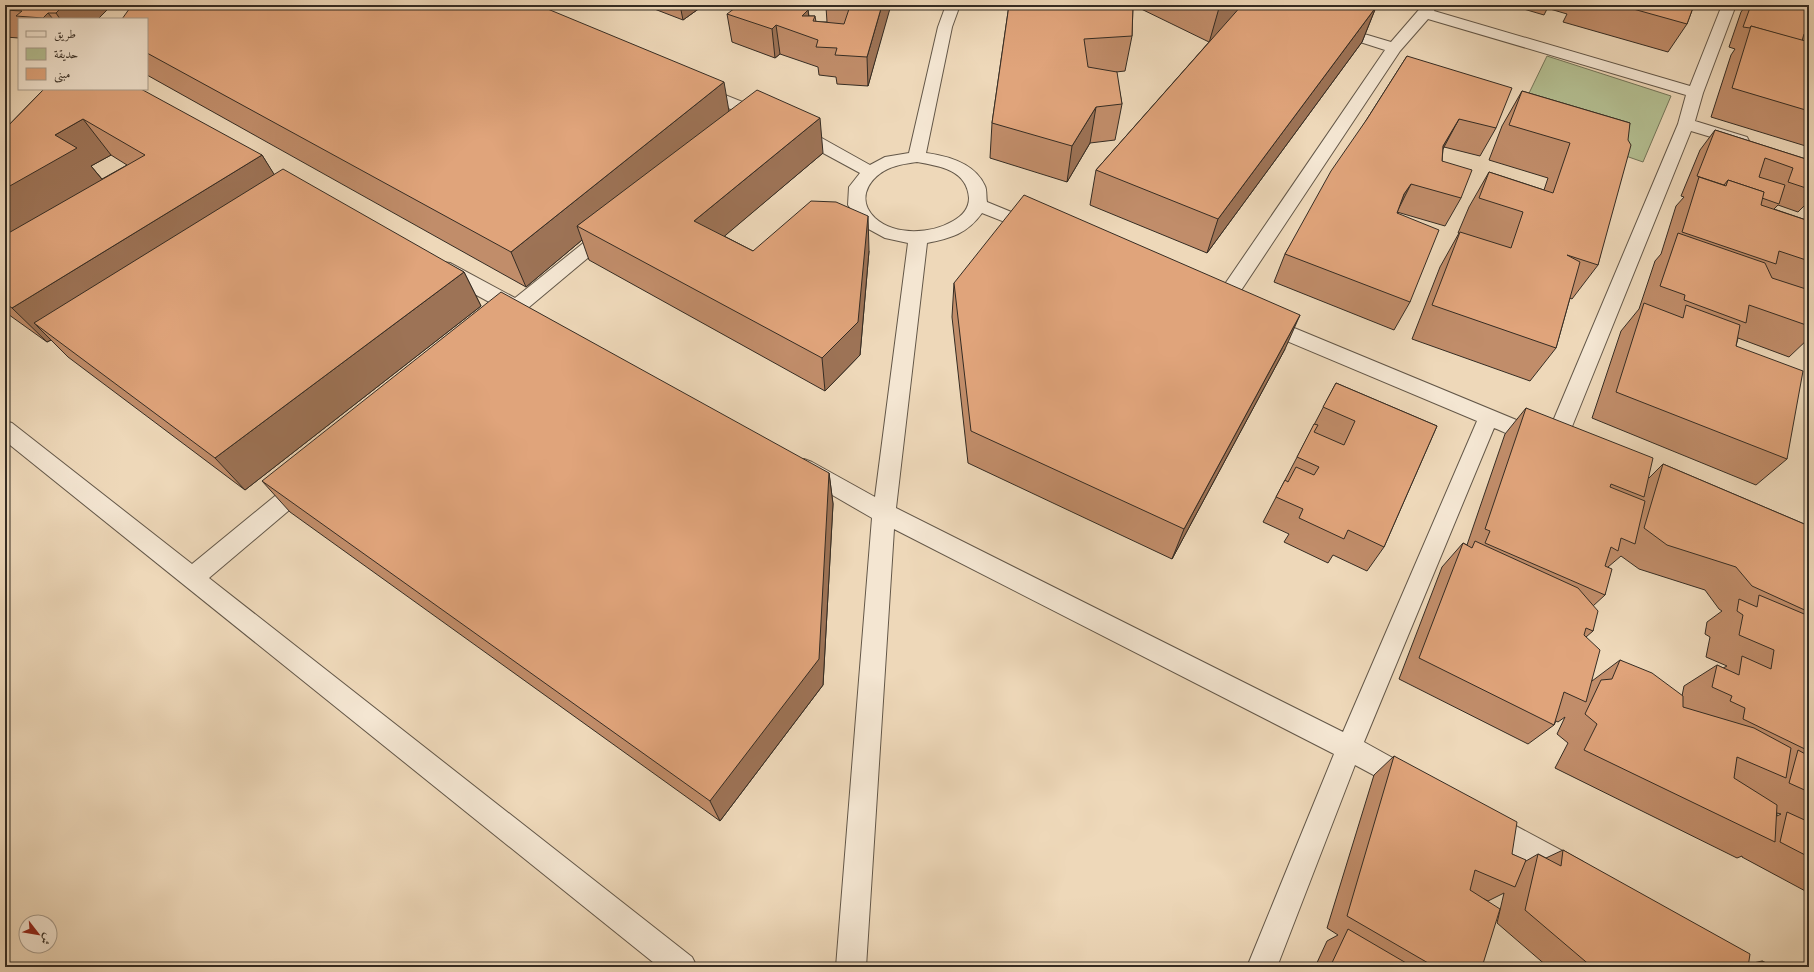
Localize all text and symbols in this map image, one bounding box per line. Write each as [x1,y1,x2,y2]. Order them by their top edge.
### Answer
legend [18,18,148,90]
text: طريق [54,26,76,44]
text: حديقة [54,46,78,64]
text: مبنى [54,66,70,84]
north arrow [18,914,58,954]
text: ش [36,930,55,948]

